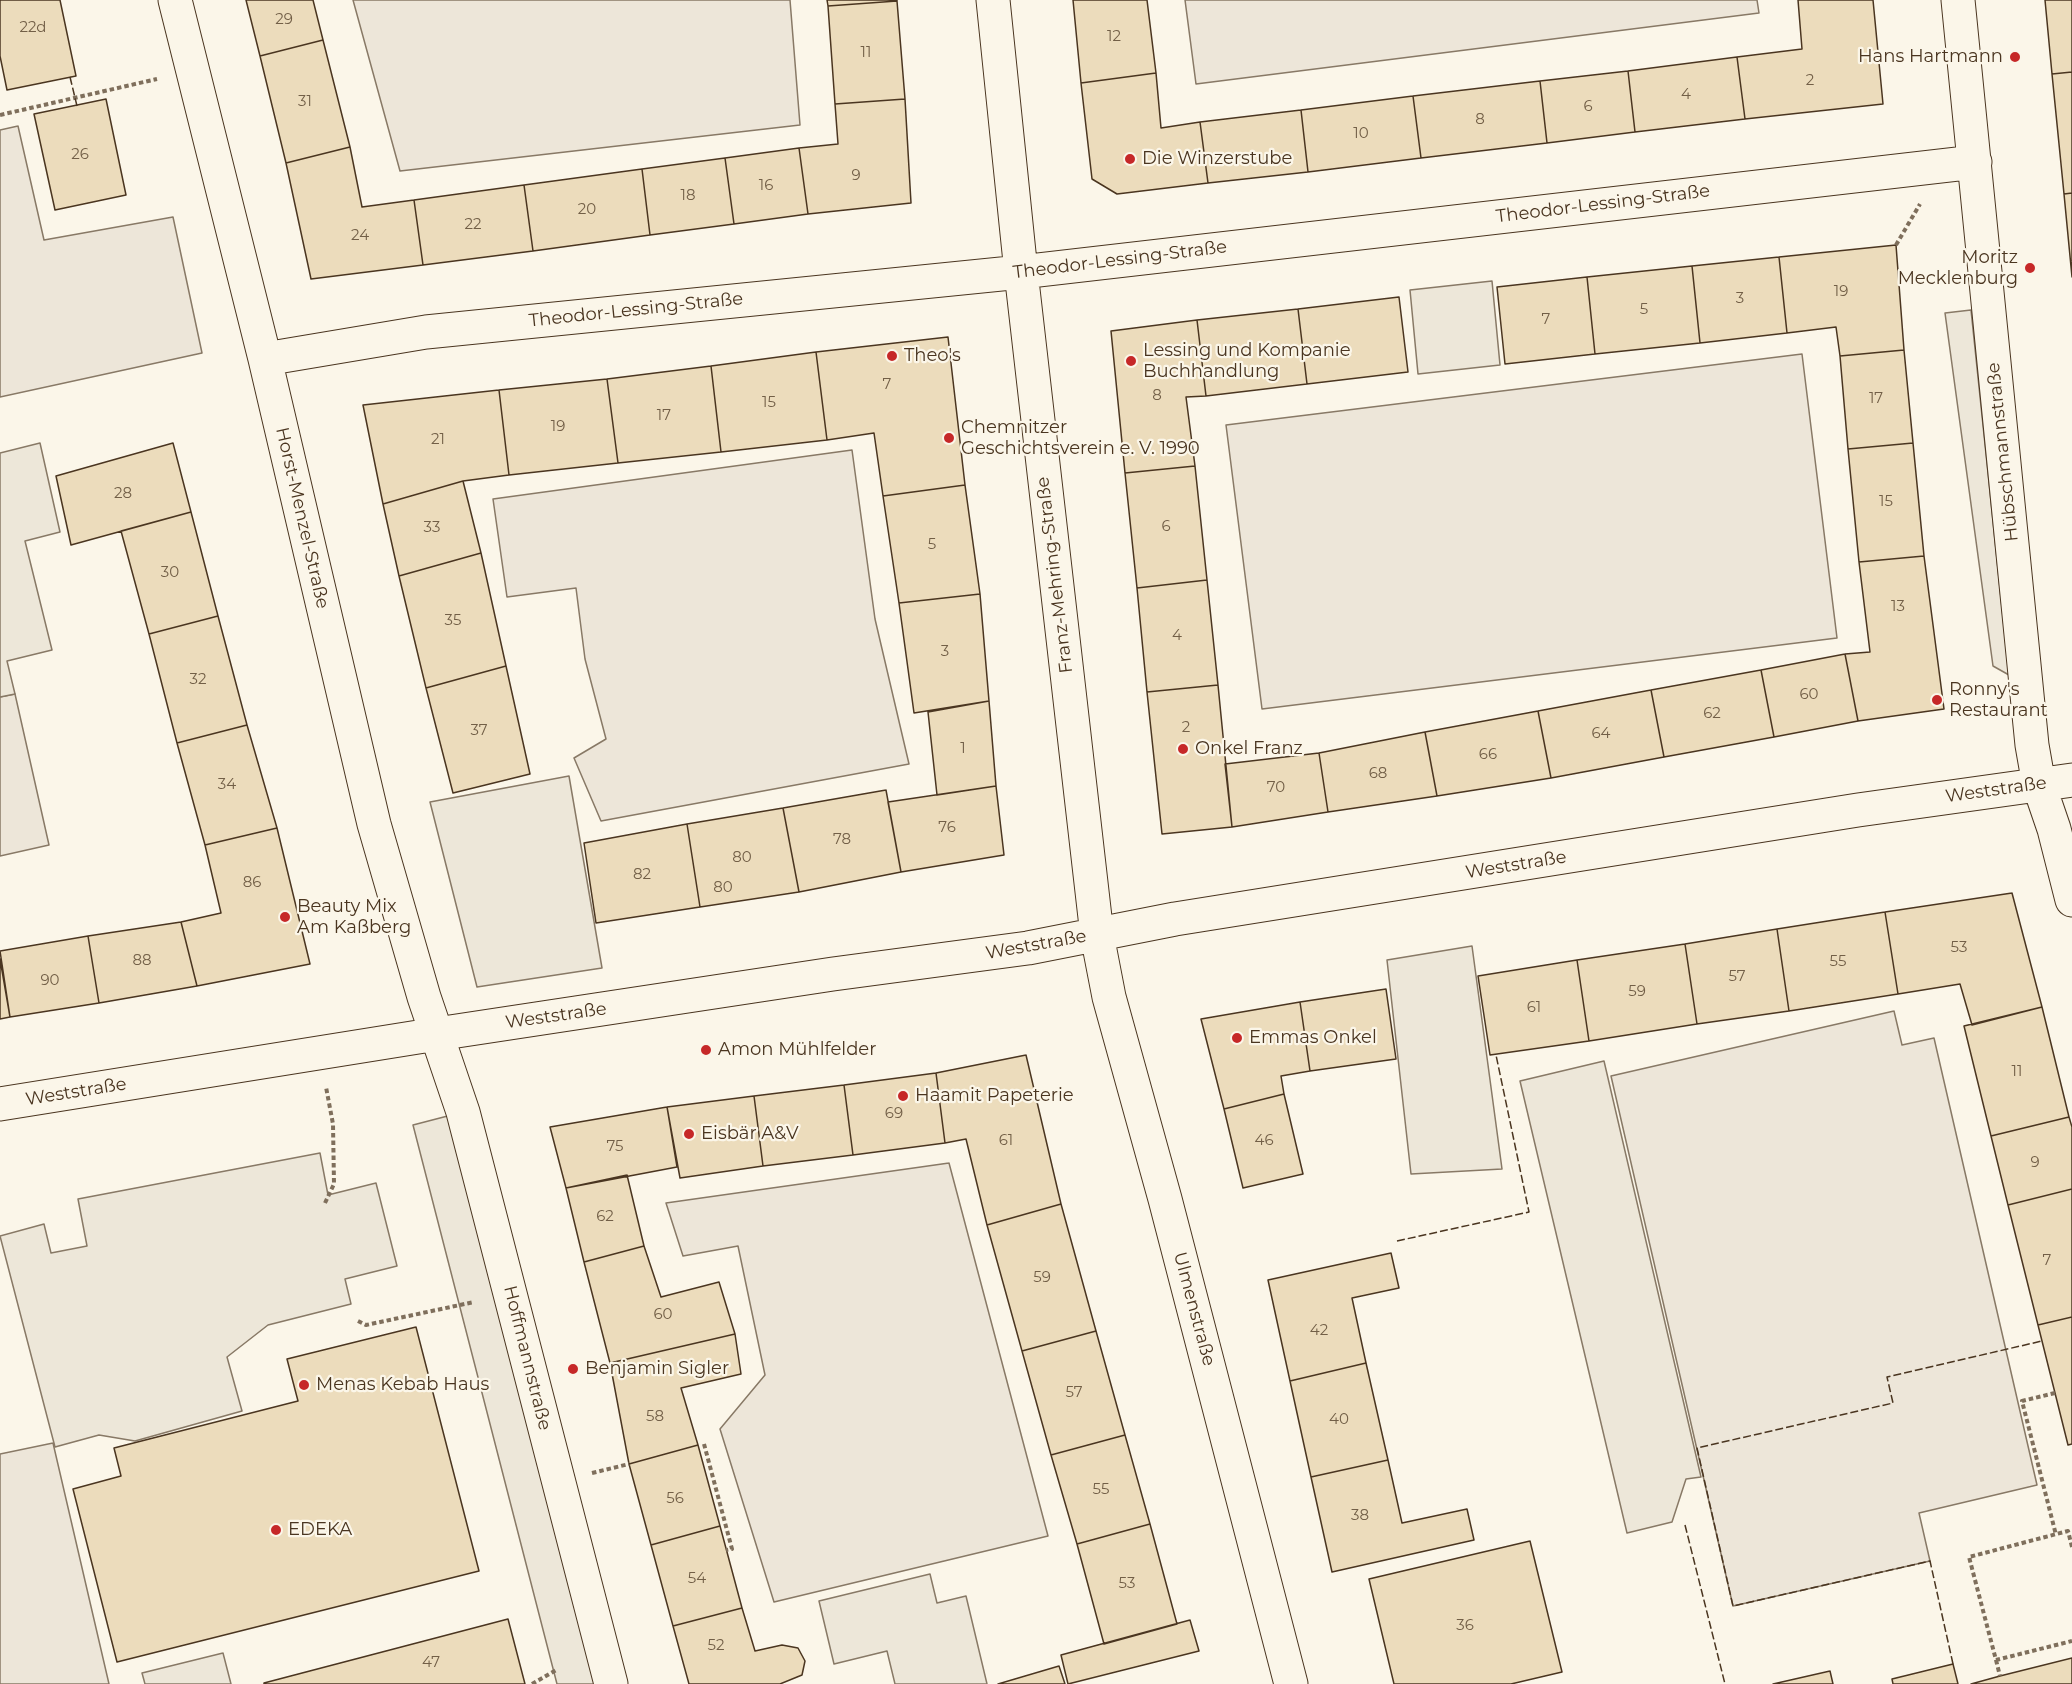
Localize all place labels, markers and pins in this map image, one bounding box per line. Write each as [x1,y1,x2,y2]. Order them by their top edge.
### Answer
place label: Hans Hartmann [1858,46,2003,68]
marker: Hans Hartmann [2008,50,2022,64]
place label: Die Winzerstube [1142,148,1292,170]
marker: Die Winzerstube [1123,152,1137,166]
place label: Moritz Mecklenburg [1898,247,2018,290]
marker: Moritz Mecklenburg [2023,261,2037,275]
place label: Lessing und Kompanie Buchhandlung [1143,340,1351,382]
place label: Theo's [904,345,961,367]
marker: Theo's [885,349,899,363]
marker: Lessing und Kompanie Buchhandlung [1124,354,1138,368]
place label: Chemnitzer Geschichtsverein e. V. 1990 [961,417,1200,460]
marker: Chemnitzer Geschichtsverein e. V. 1990 [942,431,956,445]
place label: Ronny's Restaurant [1949,679,2048,722]
marker: Ronny's Restaurant [1930,693,1944,707]
place label: Onkel Franz [1195,738,1303,760]
marker: Onkel Franz [1176,742,1190,756]
place label: Beauty Mix Am Kaßberg [297,896,411,938]
marker: Beauty Mix Am Kaßberg [278,910,292,924]
place label: Emmas Onkel [1249,1027,1377,1049]
marker: Emmas Onkel [1230,1031,1244,1045]
place label: Amon Mühlfelder [718,1039,876,1061]
marker: Amon Mühlfelder [699,1043,713,1057]
place label: Haamit Papeterie [915,1085,1074,1107]
marker: Haamit Papeterie [896,1089,910,1103]
place label: Eisbär A&V [701,1123,799,1145]
marker: Eisbär A&V [682,1127,696,1141]
place label: Benjamin Sigler [585,1358,729,1380]
marker: Benjamin Sigler [566,1362,580,1376]
place label: Menas Kebab Haus [316,1374,489,1396]
marker: Menas Kebab Haus [297,1378,311,1392]
place label: EDEKA [288,1519,352,1541]
marker: EDEKA [269,1523,283,1537]

